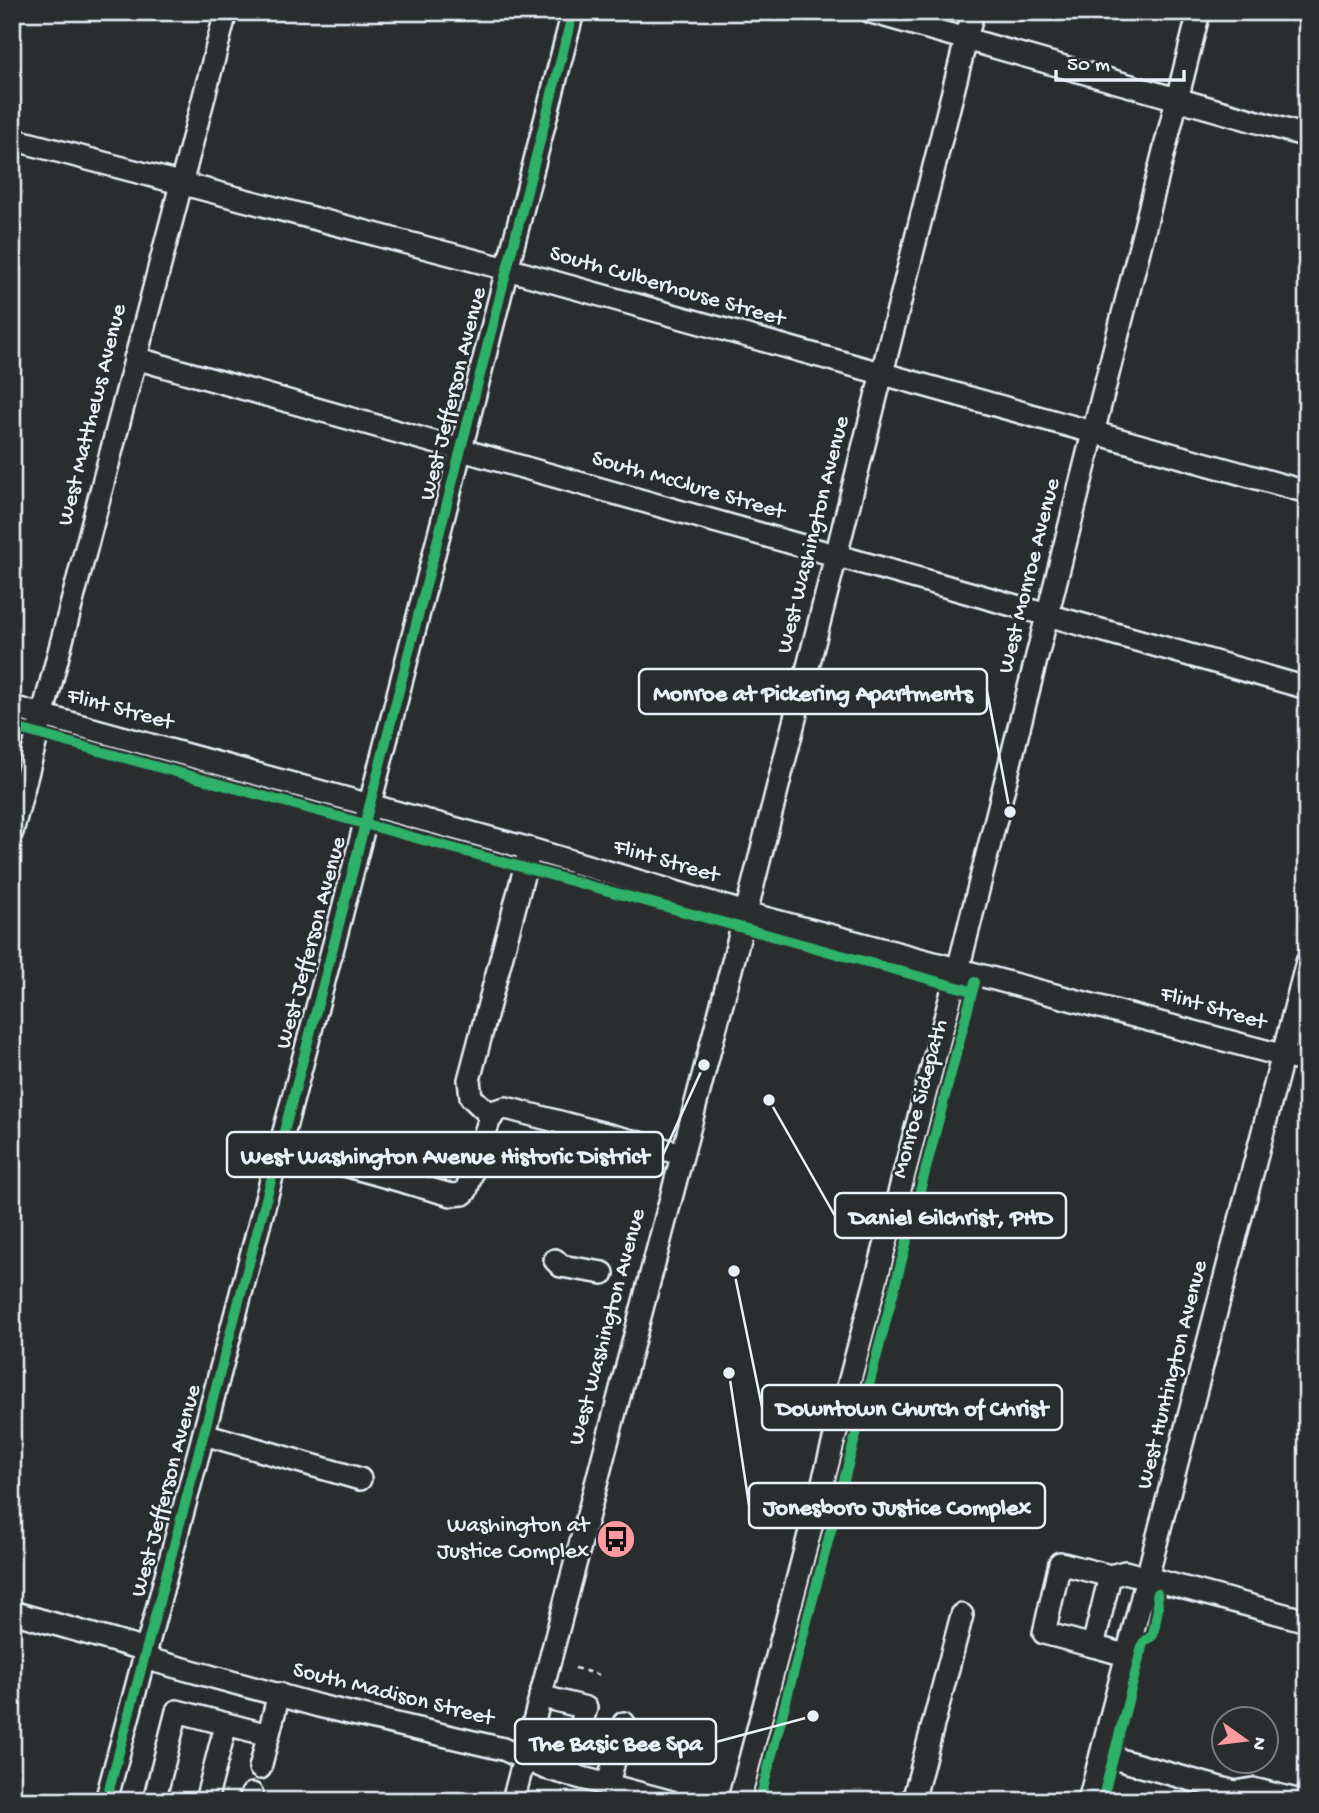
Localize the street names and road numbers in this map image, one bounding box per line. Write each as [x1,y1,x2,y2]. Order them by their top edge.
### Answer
street label: South Culberhouse Street [546,240,789,334]
street label: West Jefferson Avenue [414,283,494,503]
street label: West Matthews Avenue [52,300,134,529]
street label: West Washington Avenue [771,412,857,657]
street label: South McClure Street [588,446,789,527]
street label: West Monroe Avenue [993,475,1068,676]
street label: Flint Street [63,683,178,738]
street label: West Jefferson Avenue [271,833,354,1052]
street label: Flint Street [609,834,724,890]
street label: Flint Street [1156,981,1271,1037]
street label: Monroe Sidepath [887,1017,955,1181]
street label: West Washington Avenue [563,1205,653,1448]
street label: West Huntington Avenue [1131,1257,1215,1492]
street label: West Jefferson Avenue [126,1381,209,1600]
street label: South Madison Street [290,1657,498,1733]

